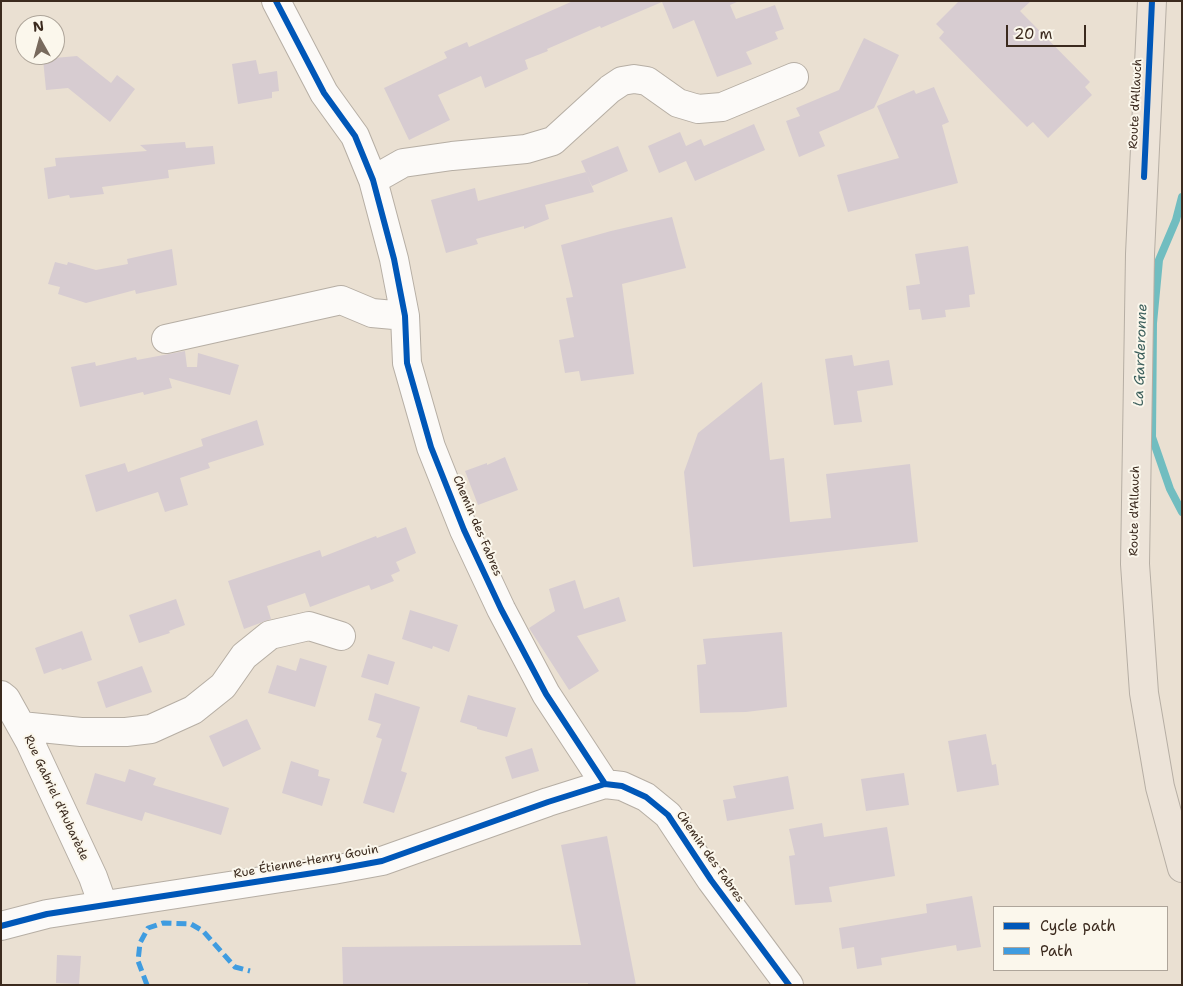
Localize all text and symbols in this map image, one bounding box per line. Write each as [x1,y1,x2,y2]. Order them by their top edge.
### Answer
north arrow [15,15,65,65]
scale bar [1008,15,1088,47]
text: N [32,16,45,36]
text: 20 m [1014,24,1053,44]
street label: Route d'Allauch [1126,58,1146,150]
water label: La Garderonne [1131,303,1151,407]
street label: Route d'Allauch [1127,466,1143,556]
street label: Chemin des Fabres [449,473,505,579]
street label: Rue Gabriel d'Aubarède [20,733,92,863]
street label: Chemin des Fabres [673,809,747,905]
street label: Rue Étienne-Henry Gouin [233,842,379,882]
legend [993,906,1168,971]
text: Cycle path [1040,916,1116,936]
text: Path [1040,941,1073,961]

